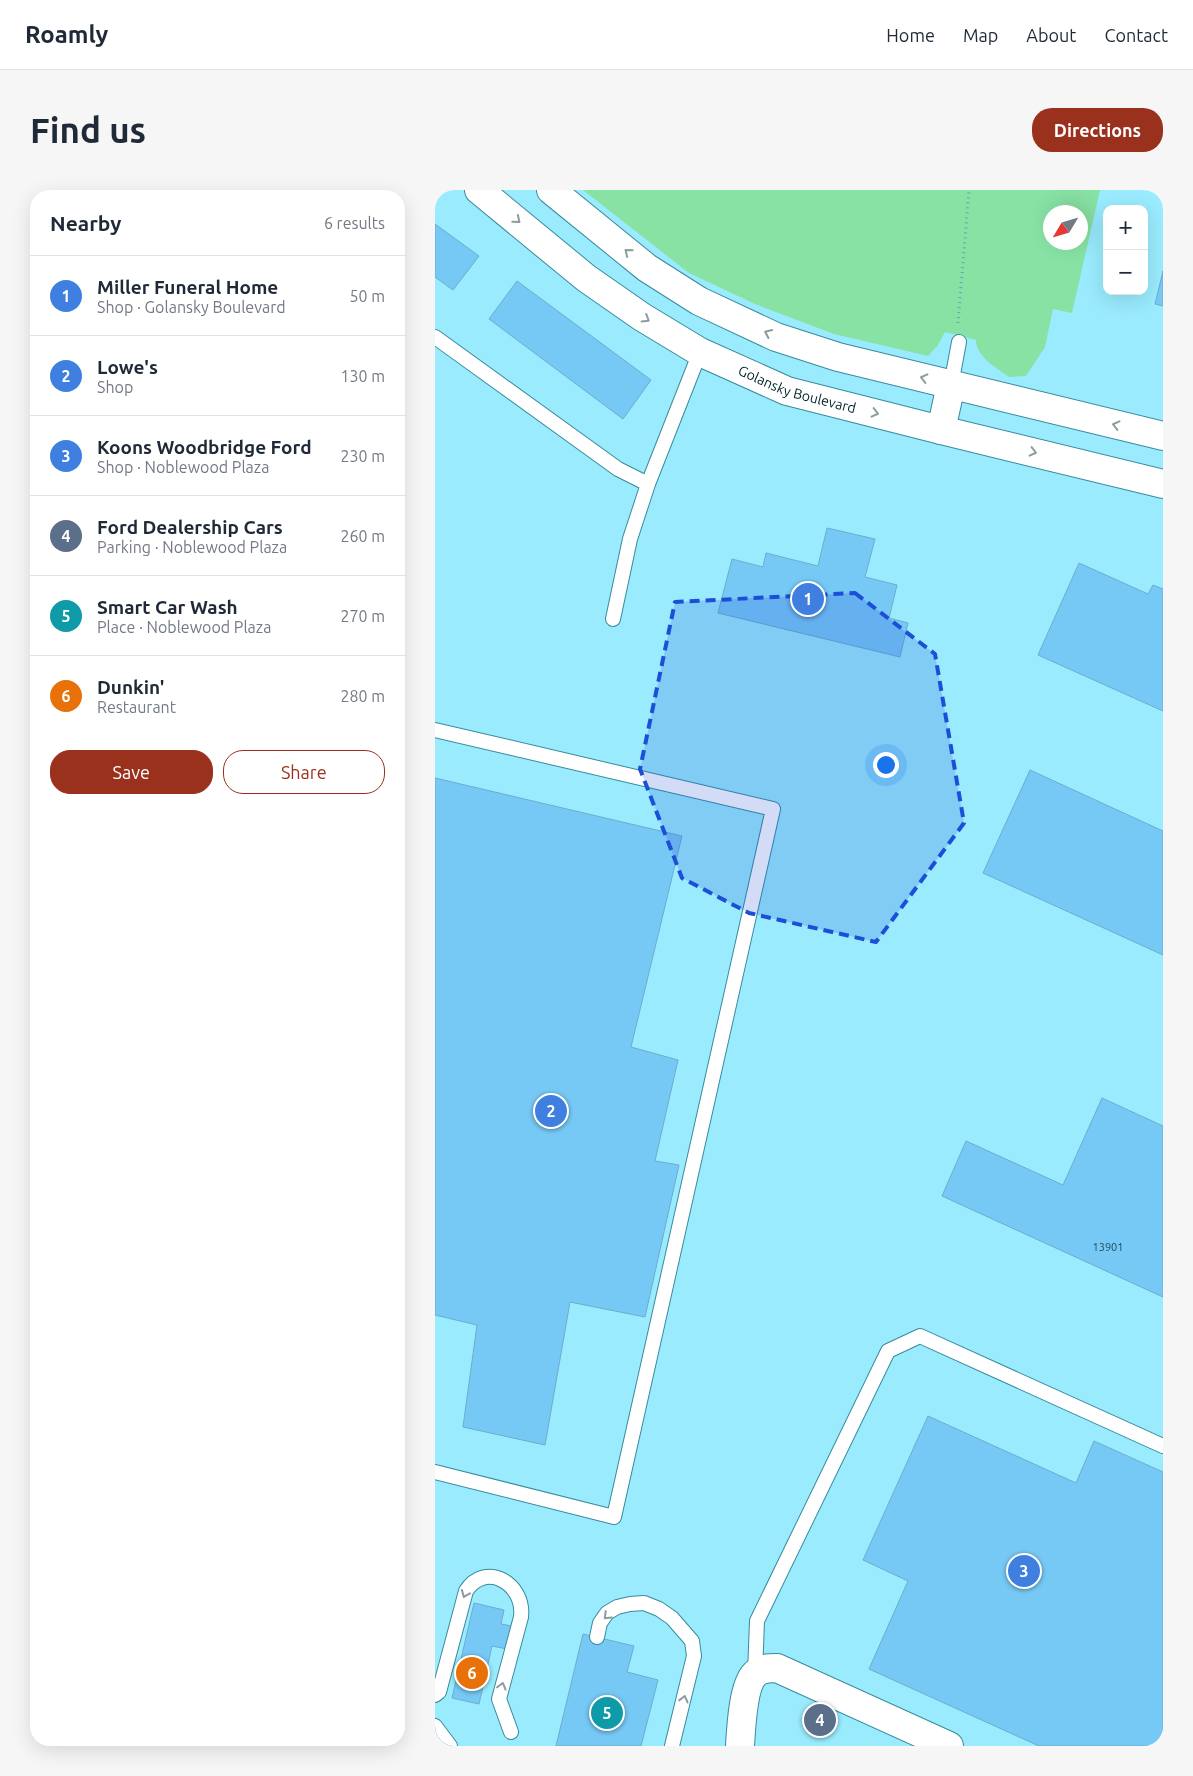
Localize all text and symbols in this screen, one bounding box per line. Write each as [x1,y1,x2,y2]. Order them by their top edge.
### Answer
text: Roamly [25,21,108,48]
text: Home [886,25,935,45]
text: Map [963,25,998,45]
text: About [1026,25,1076,45]
text: Contact [1104,25,1168,45]
button: Directions [1032,108,1163,152]
text: Find us [30,110,146,150]
north arrow [1043,205,1088,250]
map controls [1103,205,1148,295]
button: + [1103,205,1148,250]
text: Nearby [50,211,121,235]
text: 6 results [324,214,385,232]
one-way arrow [511,215,520,223]
one-way arrow [624,249,633,258]
button: − [1103,250,1148,295]
text: Miller Funeral Home [97,276,278,298]
text: 1 [61,287,71,305]
text: 50 m [349,287,385,305]
text: Shop · Golansky Boulevard [97,298,286,316]
one-way arrow [640,312,649,322]
one-way arrow [764,329,773,339]
text: Lowe's [97,356,158,378]
street label: Golansky Boulevard [736,362,858,416]
text: 2 [61,367,71,385]
text: 130 m [340,367,385,385]
one-way arrow [920,374,928,384]
text: Shop [97,378,133,396]
one-way arrow [871,408,879,418]
one-way arrow [1111,420,1120,431]
text: Koons Woodbridge Ford [97,436,312,458]
one-way arrow [1029,446,1038,457]
text: 3 [61,447,71,465]
text: 230 m [340,447,385,465]
text: Shop · Noblewood Plaza [97,458,269,476]
text: Ford Dealership Cars [97,516,283,538]
text: 4 [61,527,71,545]
text: 260 m [340,527,385,545]
text: Parking · Noblewood Plaza [97,538,287,556]
pin: 1 [792,580,824,618]
text: Smart Car Wash [97,596,238,618]
text: 5 [61,607,71,625]
text: 270 m [340,607,385,625]
text: Place · Noblewood Plaza [97,618,271,636]
text: Dunkin' [97,676,164,698]
text: 6 [61,687,71,705]
text: 280 m [340,687,385,705]
text: Restaurant [97,698,176,716]
button: Save [50,750,213,794]
button: Share [223,750,385,794]
your location [873,752,899,778]
pin: 2 [535,1092,567,1130]
house number: 13901 [1092,1241,1124,1253]
pin: 3 [1008,1552,1040,1590]
one-way arrow [461,1589,472,1598]
one-way arrow [604,1610,613,1619]
pin: 6 [456,1654,488,1692]
one-way arrow [497,1683,507,1691]
pin: 5 [591,1694,623,1732]
one-way arrow [678,1695,688,1703]
pin: 4 [804,1701,836,1739]

